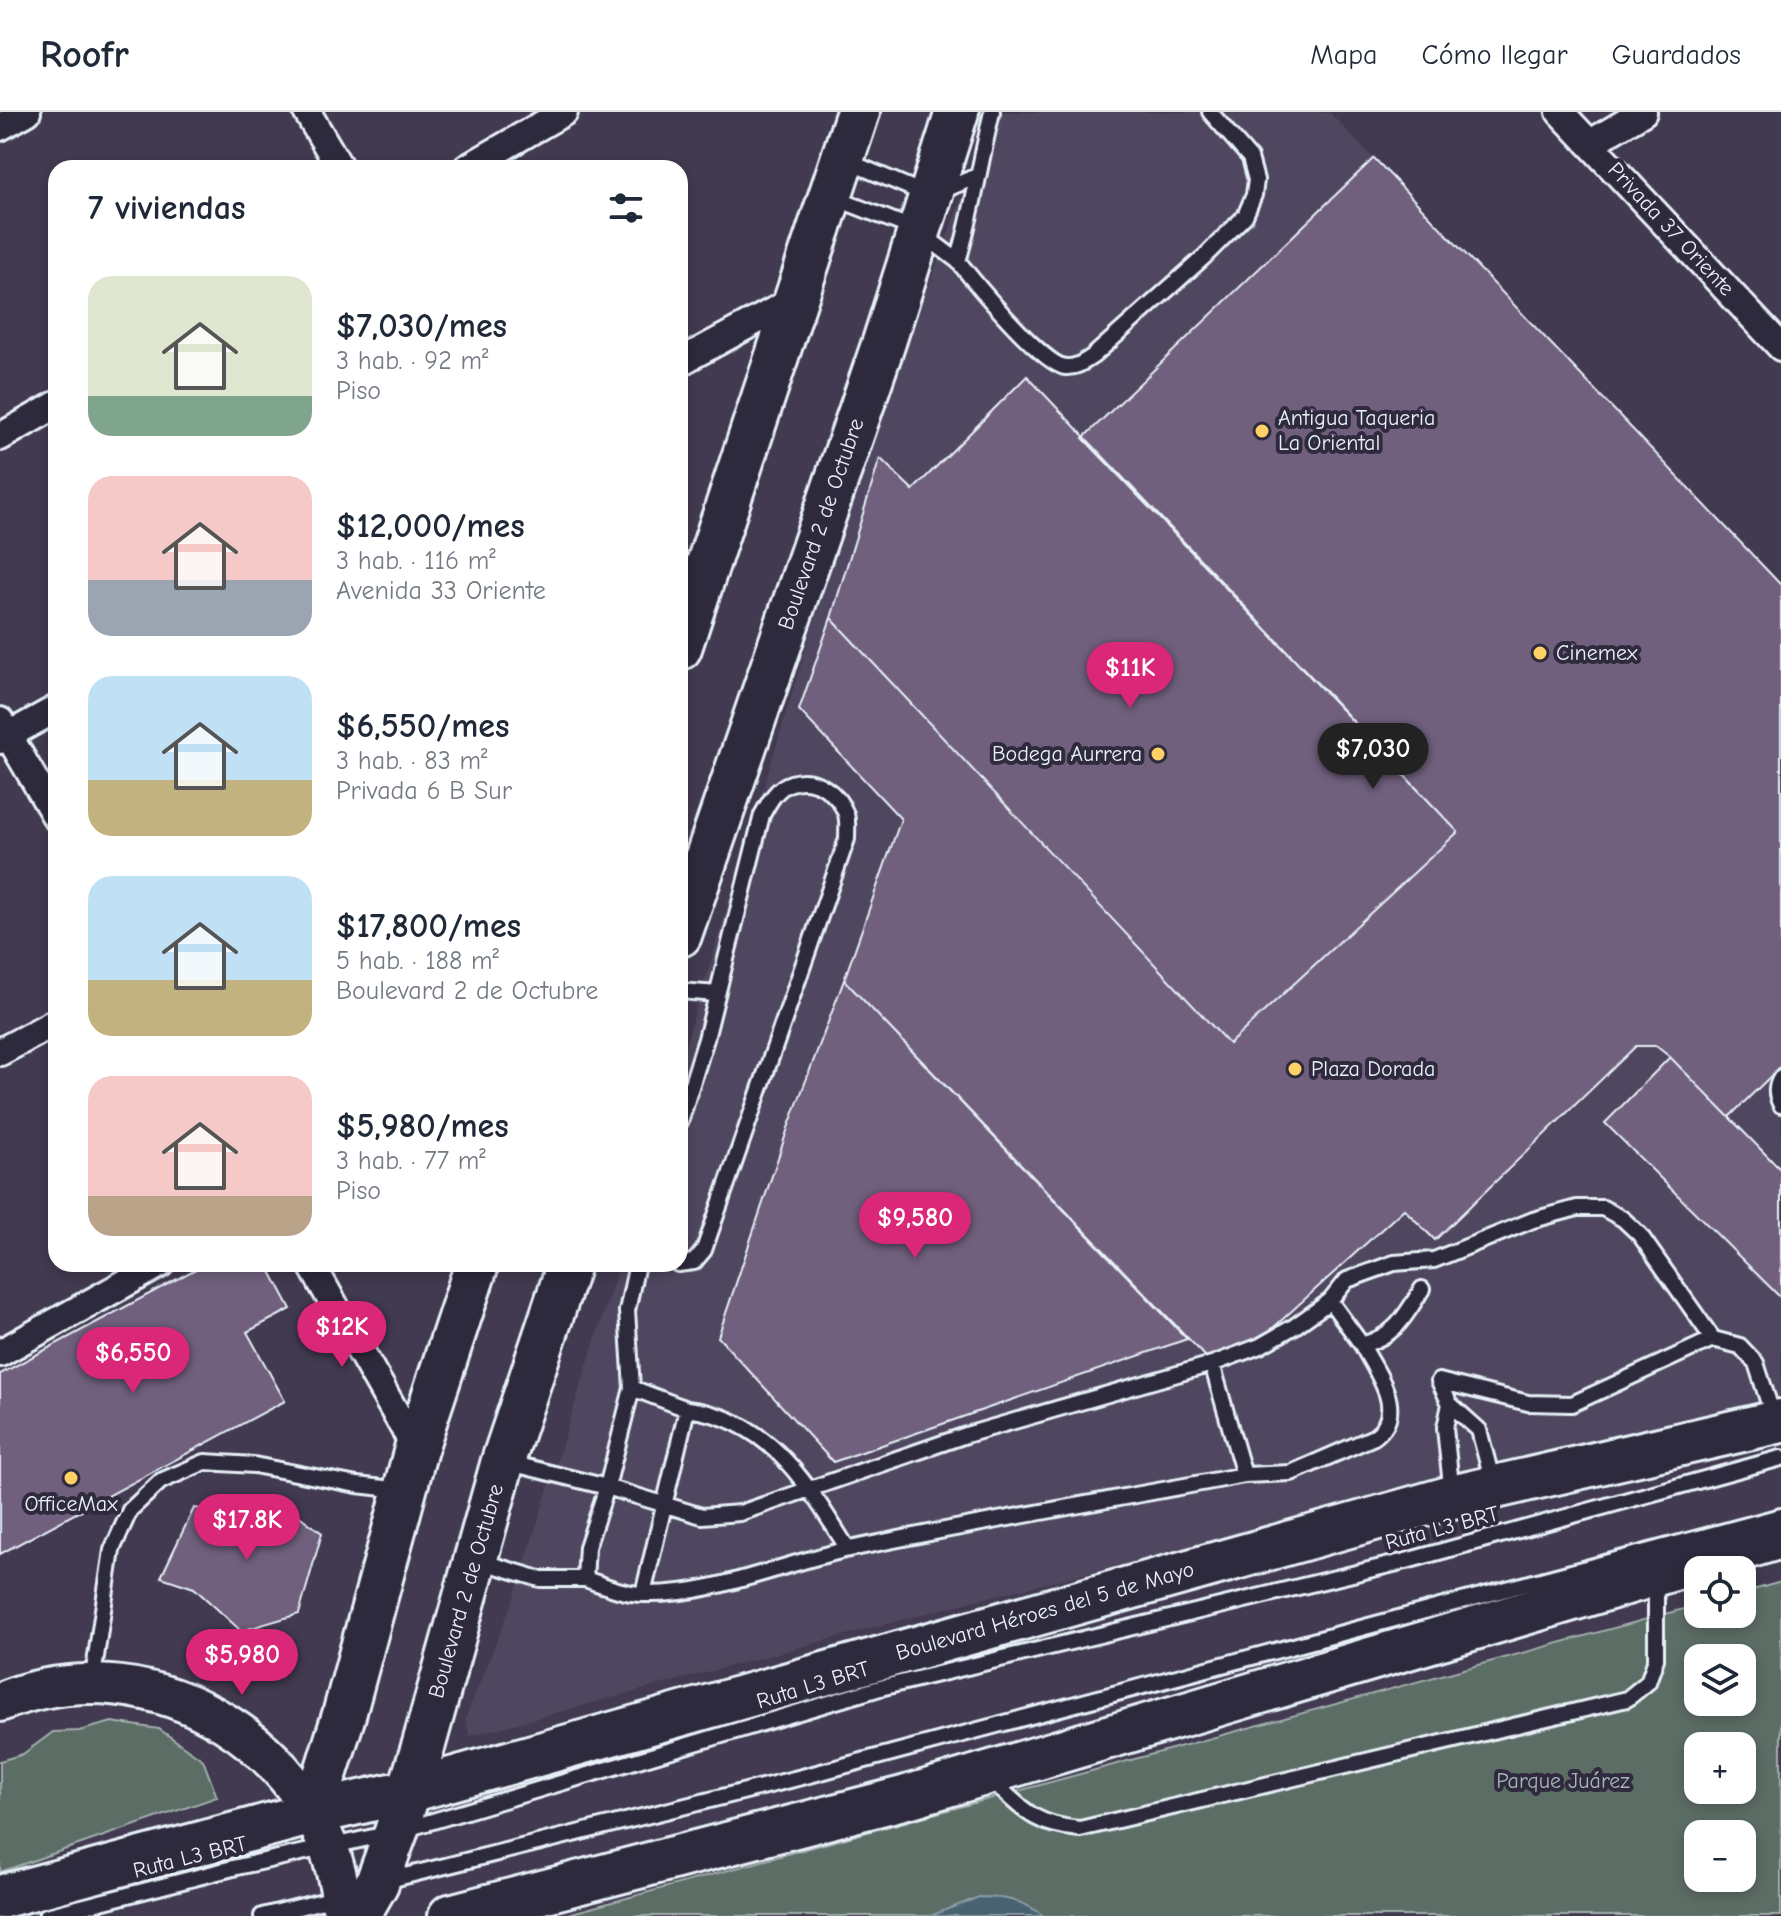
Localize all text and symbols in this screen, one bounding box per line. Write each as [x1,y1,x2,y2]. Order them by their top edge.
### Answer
text: Roofr [40,33,129,77]
text: Mapa [1310,39,1377,71]
text: Cómo llegar [1421,39,1568,71]
text: Guardados [1612,39,1741,71]
street label: Privada 37 Oriente [1602,157,1740,301]
icon: filters [604,186,648,230]
text: 7 viviendas [88,188,245,228]
text: $7,030/mes [336,306,507,346]
icon: home [152,308,248,404]
text: 3 hab. · 92 m² [336,346,488,376]
text: Piso [336,376,381,406]
place label: Antigua Taqueria La Oriental [1278,405,1435,456]
street label: Boulevard 2 de Octubre [773,415,869,633]
marker: Antigua Taqueria La Oriental [1253,422,1271,440]
text: $12,000/mes [336,506,525,546]
icon: home [152,508,248,604]
text: 3 hab. · 116 m² [336,546,496,576]
text: Avenida 33 Oriente [336,576,546,606]
place label: Cinemex [1556,640,1638,666]
pin: $11K [1083,642,1177,710]
marker: Cinemex [1531,644,1549,662]
text: $11K [1105,653,1155,683]
text: $6,550/mes [336,706,509,746]
icon: home [152,708,248,804]
pin: $7,030 [1308,723,1438,791]
text: $7,030 [1336,734,1410,764]
place label: Bodega Aurrera [992,741,1142,767]
marker: Bodega Aurrera [1149,745,1167,763]
text: 3 hab. · 83 m² [336,746,488,776]
text: Privada 6 B Sur [336,776,512,806]
text: $17,800/mes [336,906,521,946]
icon: home [152,908,248,1004]
text: 5 hab. · 188 m² [336,946,499,976]
text: Boulevard 2 de Octubre [336,976,598,1006]
place label: Plaza Dorada [1311,1056,1435,1082]
marker: Plaza Dorada [1286,1060,1304,1078]
text: $5,980/mes [336,1106,509,1146]
icon: home [152,1108,248,1204]
text: 3 hab. · 77 m² [336,1146,486,1176]
text: Piso [336,1176,381,1206]
pin: $9,580 [850,1192,980,1260]
text: $9,580 [877,1203,953,1233]
pin: $12K [295,1301,389,1369]
text: $12K [315,1312,369,1342]
pin: $6,550 [68,1327,198,1395]
text: $6,550 [95,1338,171,1368]
marker: OfficeMax [62,1469,80,1487]
street label: Boulevard 2 de Octubre [423,1481,509,1701]
place label: OfficeMax [24,1491,118,1517]
pin: $17.8K [182,1494,312,1562]
street label: Ruta L3 BRT [1382,1500,1502,1556]
text: $17.8K [212,1505,282,1535]
street label: Boulevard Héroes del 5 de Mayo [893,1556,1197,1666]
map controls [1684,1556,1756,1892]
button: locate [1684,1556,1756,1628]
pin: $5,980 [177,1629,307,1697]
text: $5,980 [204,1640,280,1670]
button: layers [1684,1644,1756,1716]
street label: Ruta L3 BRT [754,1655,873,1714]
button: + [1684,1732,1756,1804]
park label: Parque Juárez [1496,1768,1630,1794]
button: − [1684,1820,1756,1892]
street label: Ruta L3 BRT [130,1830,250,1884]

